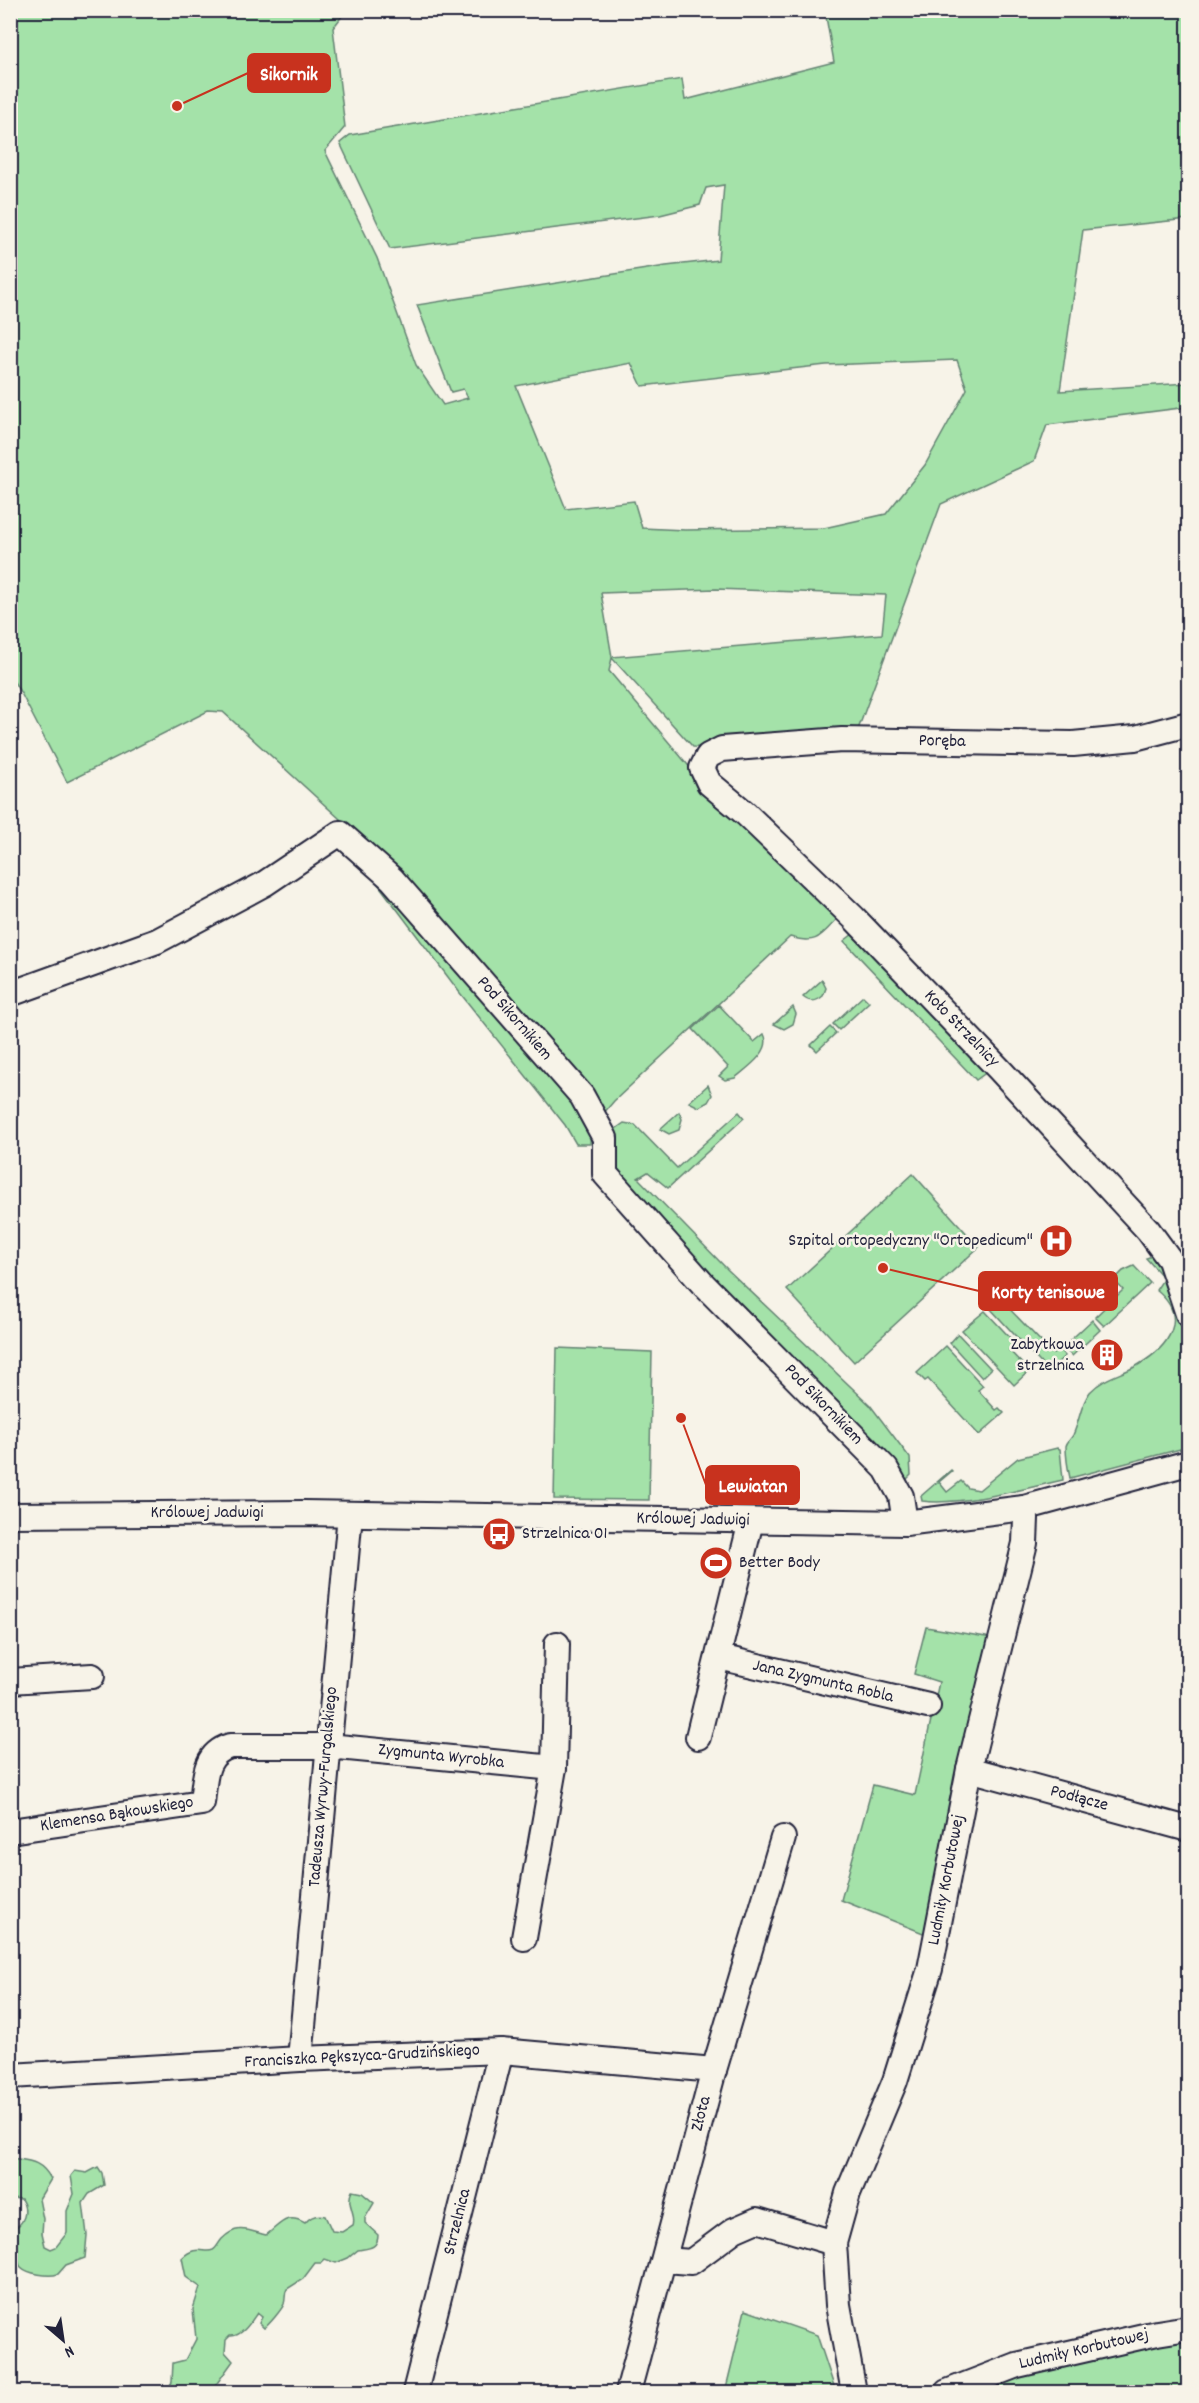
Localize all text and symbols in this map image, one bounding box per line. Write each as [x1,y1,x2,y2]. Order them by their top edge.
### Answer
callout: Sikornik [248,54,330,92]
text: Sikornik [260,62,318,90]
street label: Poręba [918,729,966,755]
street label: Pod Sikornikiem [470,971,558,1067]
street label: Koło Strzelnicy [917,985,1005,1074]
hospital icon: Szpital ortopedyczny "Ortopedicum" [1038,1223,1074,1259]
place label: Szpital ortopedyczny "Ortopedicum" [788,1229,1033,1254]
callout: Korty tenisowe [979,1272,1117,1310]
text: Korty tenisowe [991,1280,1105,1308]
place label: Zabytkowa strzelnica [1010,1333,1085,1379]
building icon: Zabytkowa strzelnica [1089,1337,1125,1373]
street label: Pod Sikornikiem [778,1359,868,1451]
callout: Lewiatan [706,1466,799,1504]
text: Lewiatan [719,1474,787,1502]
street label: Królowej Jadwigi [150,1501,264,1526]
street label: Królowej Jadwigi [636,1507,750,1533]
bus stop icon: Strzelnica 01 [481,1516,517,1552]
place label: Strzelnica 01 [522,1522,607,1547]
sports icon: Better Body [698,1545,734,1581]
place label: Better Body [739,1551,820,1576]
street label: Jana Zygmunta Robla [750,1654,896,1710]
street label: Tadeusza Wyrwy-Furgalskiego [303,1686,345,1888]
street label: Zygmunta Wyrobka [377,1738,506,1776]
street label: Podłącze [1047,1779,1111,1819]
street label: Klemensa Bąkowskiego [39,1791,195,1839]
street label: Ludmiły Korbutowej [922,1813,972,1947]
street label: Franciszka Pększyca-Grudzińskiego [244,2038,480,2076]
street label: Złota [686,2093,719,2134]
street label: Strzelnica [438,2186,478,2258]
north arrow [33,2310,93,2370]
street label: Ludmiły Korbutowej [1017,2323,1151,2377]
text: N [60,2339,78,2363]

